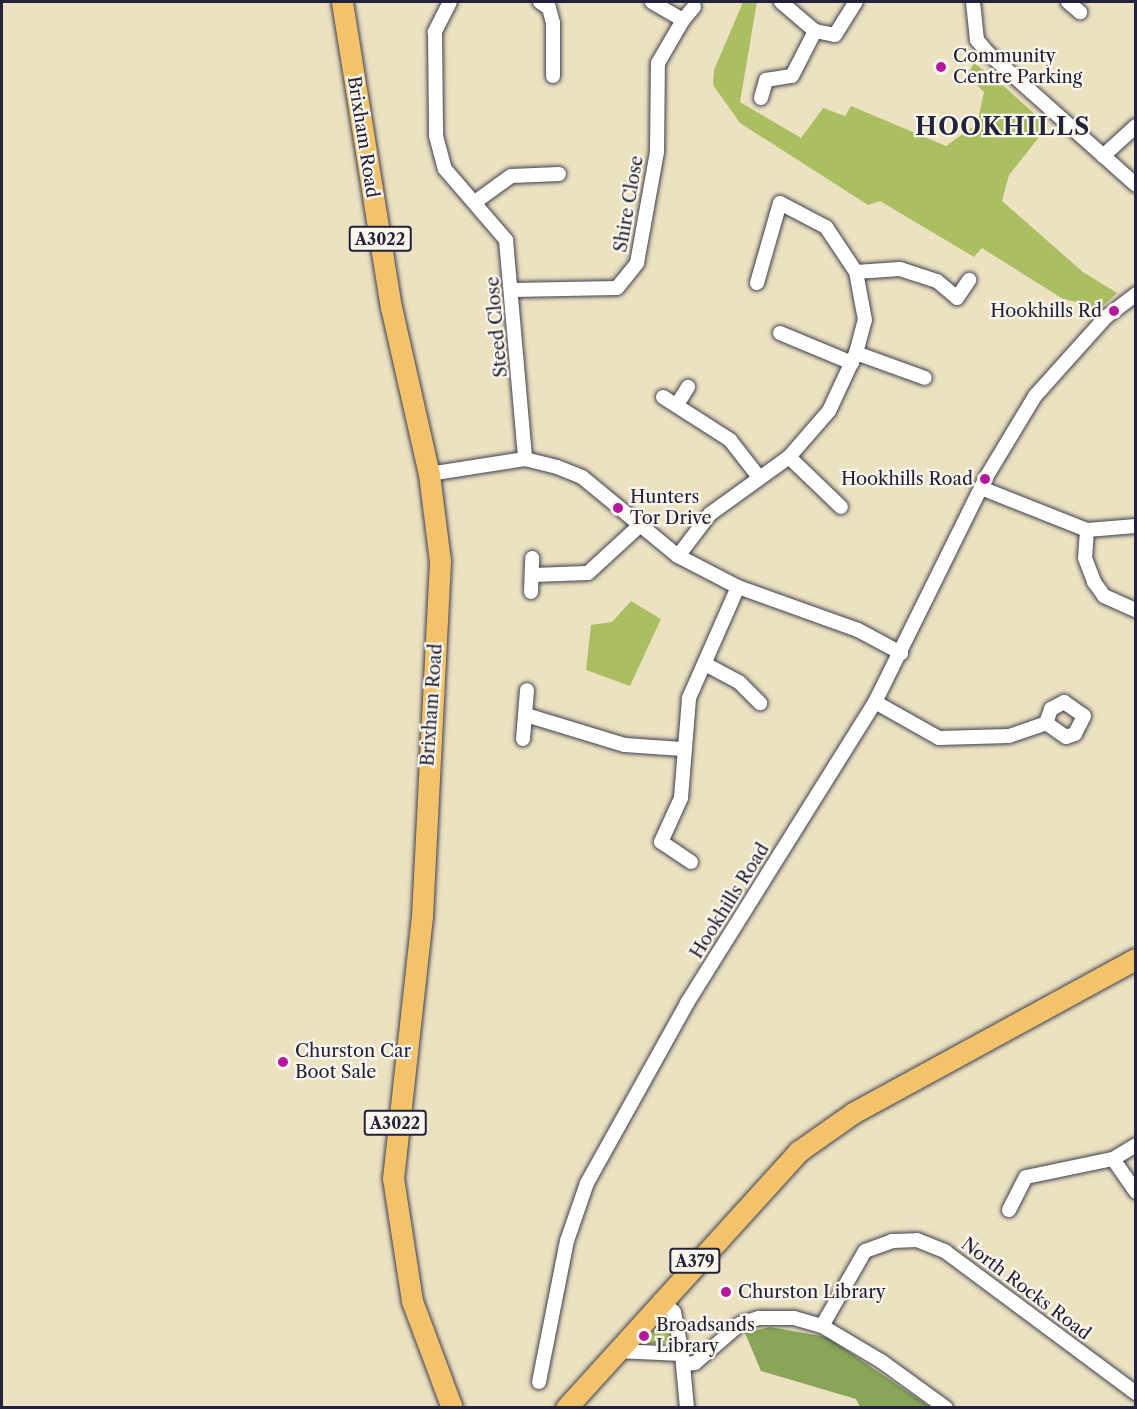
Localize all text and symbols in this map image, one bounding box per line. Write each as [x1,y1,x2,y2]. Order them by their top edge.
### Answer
place label: Community Centre Parking [953,46,1082,88]
marker: Community Centre Parking [934,60,948,74]
street label: Brixham Road [343,75,383,199]
district label: HOOKHILLS [915,113,1091,141]
street label: Shire Close [610,154,648,254]
road number: A3022 [348,226,412,252]
street label: Steed Close [482,276,512,378]
place label: Hookhills Rd [990,300,1102,322]
marker: Hookhills Rd [1107,304,1121,318]
place label: Hookhills Road [841,468,973,490]
marker: Hookhills Road [978,472,992,486]
place label: Hunters Tor Drive [630,487,712,530]
marker: Hunters Tor Drive [611,501,625,515]
street label: Brixham Road [417,643,447,767]
street label: Hookhills Road [686,839,774,963]
place label: Churston Car Boot Sale [295,1041,411,1084]
marker: Churston Car Boot Sale [276,1055,290,1069]
road number: A3022 [364,1110,426,1136]
street label: North Rocks Road [957,1233,1095,1345]
road number: A379 [668,1248,722,1274]
place label: Churston Library [738,1281,886,1303]
marker: Churston Library [719,1285,733,1299]
place label: Broadsands Library [656,1315,755,1358]
marker: Broadsands Library [637,1329,651,1343]

